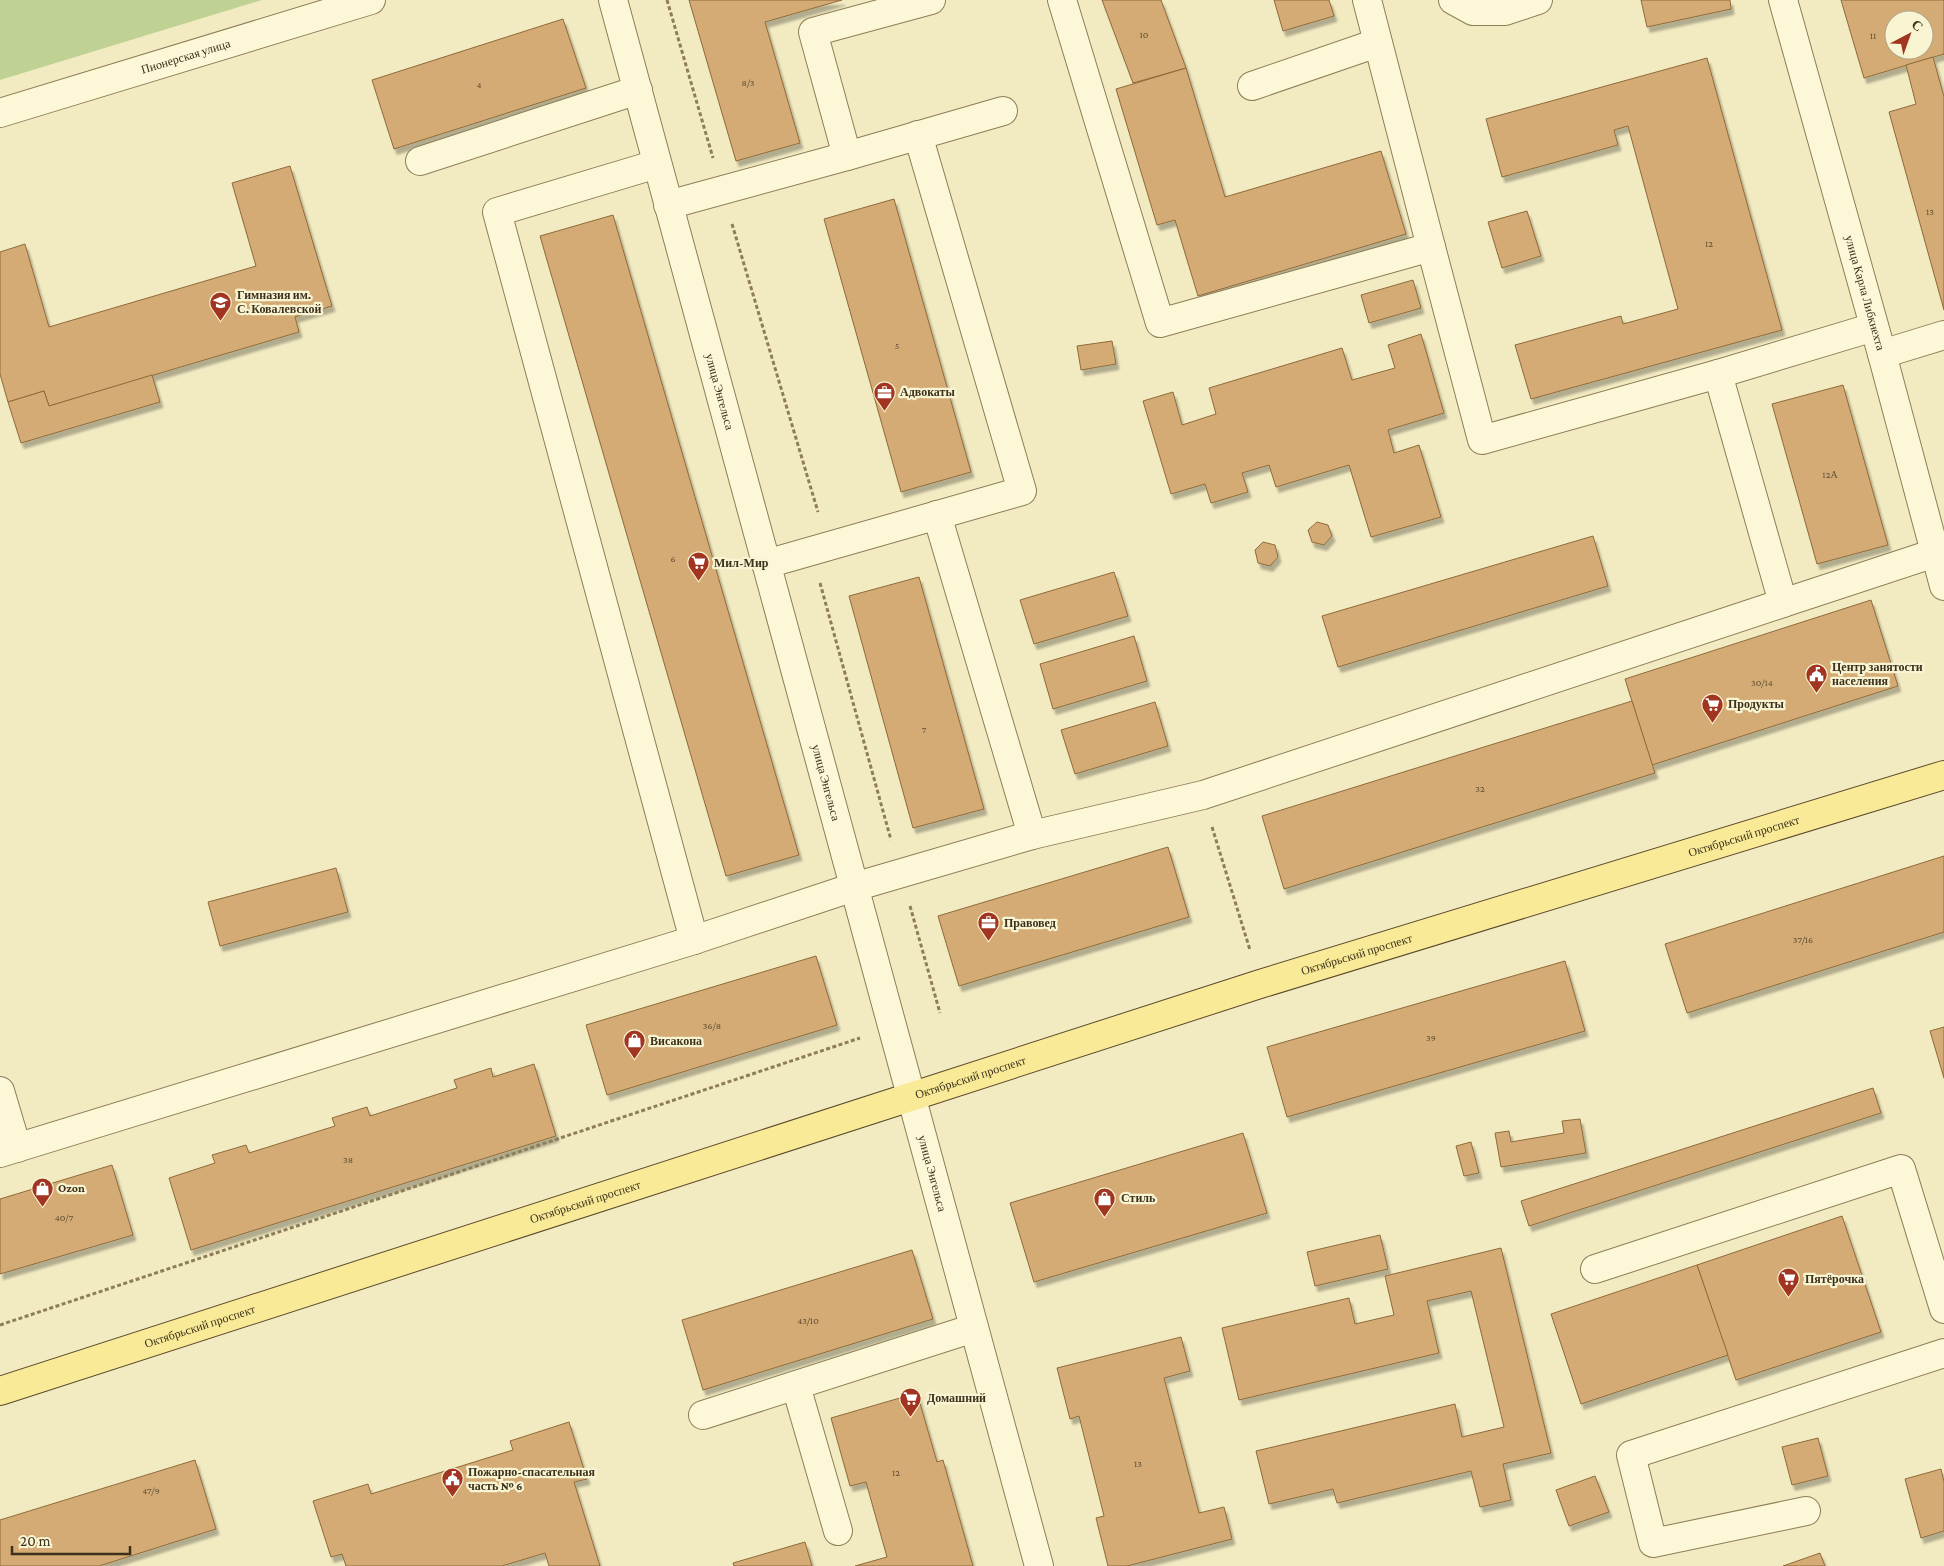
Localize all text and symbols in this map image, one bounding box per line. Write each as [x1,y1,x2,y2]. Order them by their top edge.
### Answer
north arrow [1884,10,1934,60]
text: С [1908,16,1927,35]
house number: 10 [1140,29,1149,40]
house number: 11 [1870,30,1876,41]
street label: Пионерская улица [139,36,233,77]
house number: 8/3 [741,77,755,88]
house number: 4 [476,79,482,90]
house number: 13 [1926,206,1934,217]
street label: улица Карла Либкнехта [1842,234,1888,353]
house number: 12 [1705,238,1713,249]
place label: Гимназия им. С. Ковалевской [237,288,321,316]
school or university icon: Гимназия им. С. Ковалевской [209,290,233,321]
house number: 5 [895,340,900,351]
street label: улица Энгельса [702,352,737,432]
office icon: Адвокаты [872,380,896,411]
place label: Адвокаты [900,385,955,399]
house number: 12А [1822,469,1838,480]
supermarket icon: Мил-Мир [686,551,710,582]
house number: 6 [670,553,676,564]
place label: Мил-Мир [714,556,769,570]
place label: Центр занятости населения [1832,660,1923,688]
public building icon: Центр занятости населения [1804,662,1828,693]
house number: 30/14 [1751,677,1773,688]
supermarket icon: Продукты [1700,692,1724,723]
place label: Продукты [1728,697,1785,711]
house number: 7 [922,724,927,735]
street label: улица Энгельса [809,743,843,823]
house number: 32 [1475,783,1485,794]
street label: Октябрьский проспект [1687,812,1802,860]
office icon: Правовед [976,911,1000,942]
place label: Правовед [1004,916,1056,930]
street label: Октябрьский проспект [1299,931,1415,978]
house number: 37/16 [1793,934,1813,945]
house number: 36/8 [703,1020,721,1031]
shop icon: Висакона [622,1029,646,1060]
house number: 39 [1426,1032,1436,1043]
place label: Висакона [650,1034,702,1048]
street label: Октябрьский проспект [913,1053,1028,1102]
street label: улица Энгельса [915,1134,949,1214]
house number: 38 [343,1154,353,1165]
shop icon: Ozon [30,1176,54,1207]
street label: Октябрьский проспект [528,1177,643,1226]
place label: Ozon [58,1181,85,1195]
shop icon: Стиль [1093,1186,1117,1217]
place label: Стиль [1121,1191,1156,1205]
house number: 40/7 [55,1212,74,1223]
supermarket icon: Пятёрочка [1777,1267,1801,1298]
place label: Пятёрочка [1805,1272,1864,1286]
street label: Октябрьский проспект [143,1302,258,1351]
house number: 43/10 [797,1315,819,1326]
supermarket icon: Домашний [899,1386,923,1417]
place label: Домашний [927,1391,986,1405]
house number: 13 [1134,1458,1142,1469]
place label: Пожарно-спасательная часть № 6 [468,1465,596,1493]
public building icon: Пожарно-спасательная часть № 6 [440,1467,464,1498]
house number: 12 [892,1467,900,1478]
house number: 47/9 [142,1485,160,1496]
scale bar [12,1524,130,1556]
text: 20 m [20,1533,51,1549]

